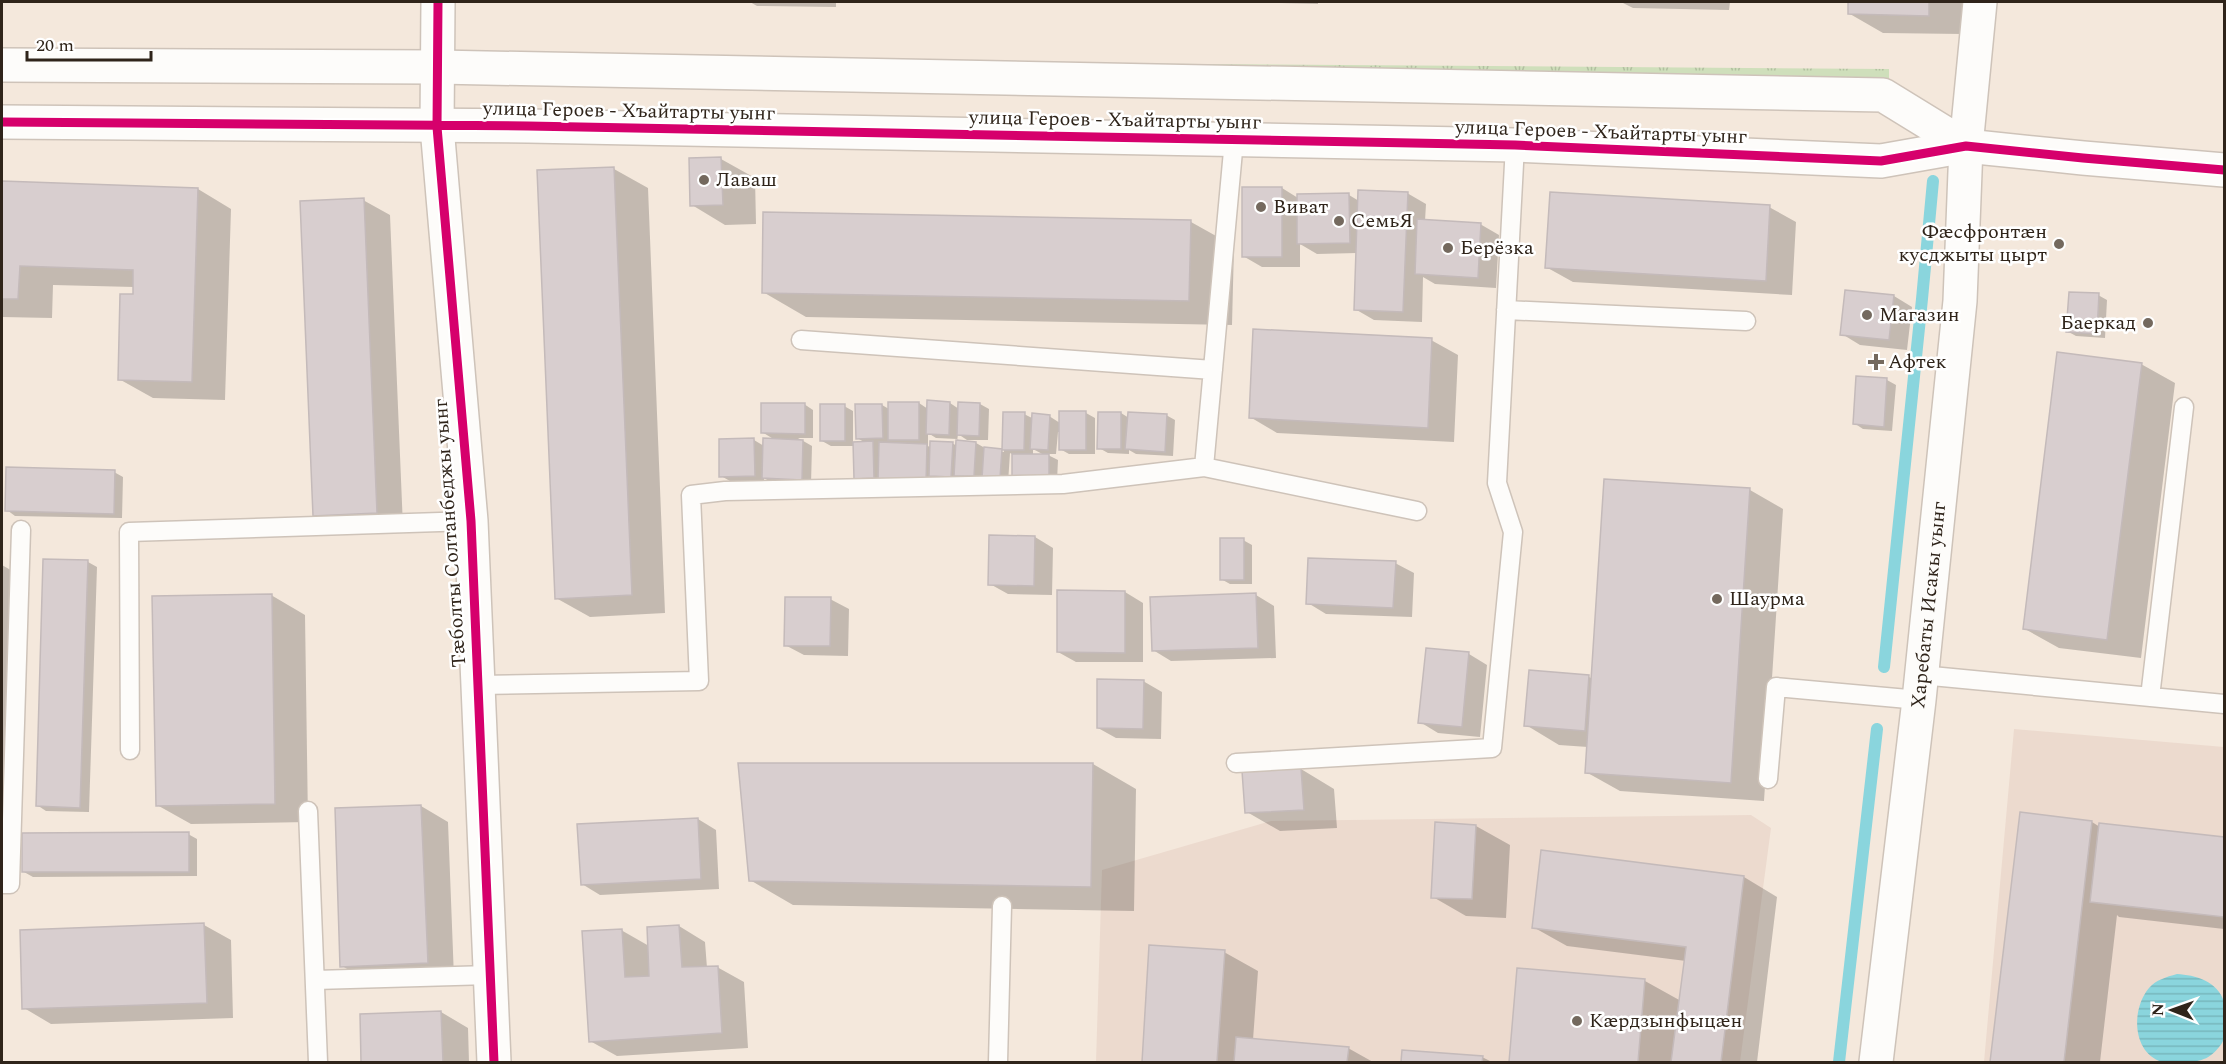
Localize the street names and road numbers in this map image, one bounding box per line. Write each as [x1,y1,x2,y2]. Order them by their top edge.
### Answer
street label: улица Героев - Хъайтарты уынг [482,93,775,129]
street label: улица Героев - Хъайтарты уынг [968,102,1261,138]
street label: улица Героев - Хъайтарты уынг [1453,112,1748,152]
street label: Тæболты Солтанбеджы уынг [426,397,474,669]
street label: Харебаты Исакы уынг [1903,500,1954,710]

